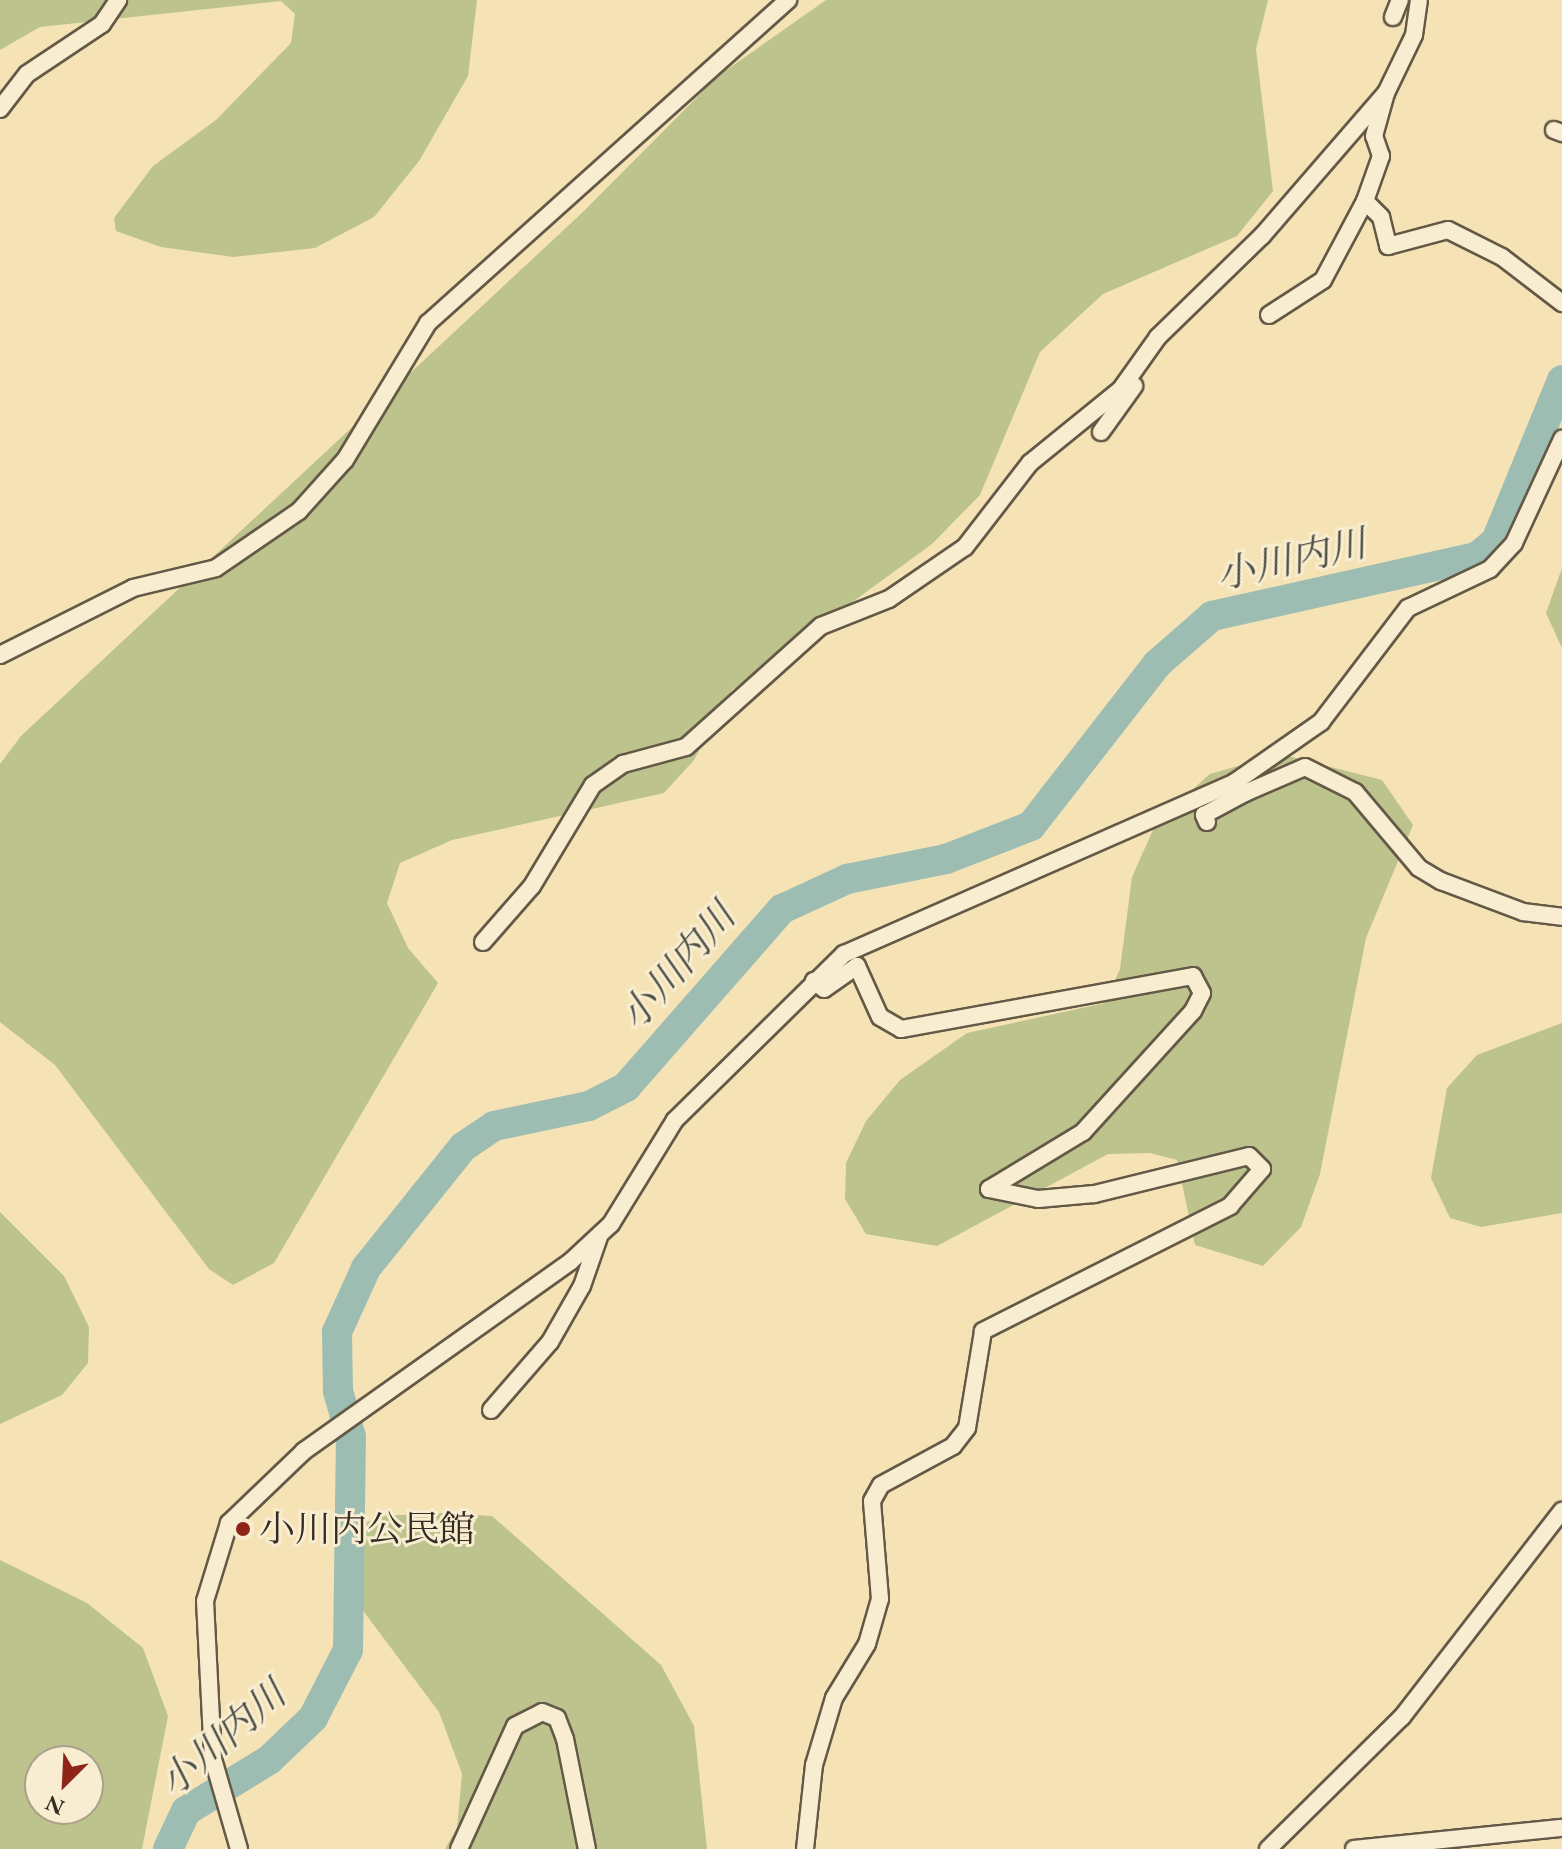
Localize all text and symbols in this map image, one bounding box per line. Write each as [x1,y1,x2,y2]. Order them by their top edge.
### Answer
water label: 小川内川 [1212,520,1370,598]
water label: 小川内川 [610,894,744,1038]
place label: 小川内公民館 [259,1507,475,1551]
marker: 小川内公民館 [234,1520,252,1538]
water label: 小川内川 [150,1671,294,1805]
north arrow [24,1745,104,1825]
text: N [41,1789,69,1822]

